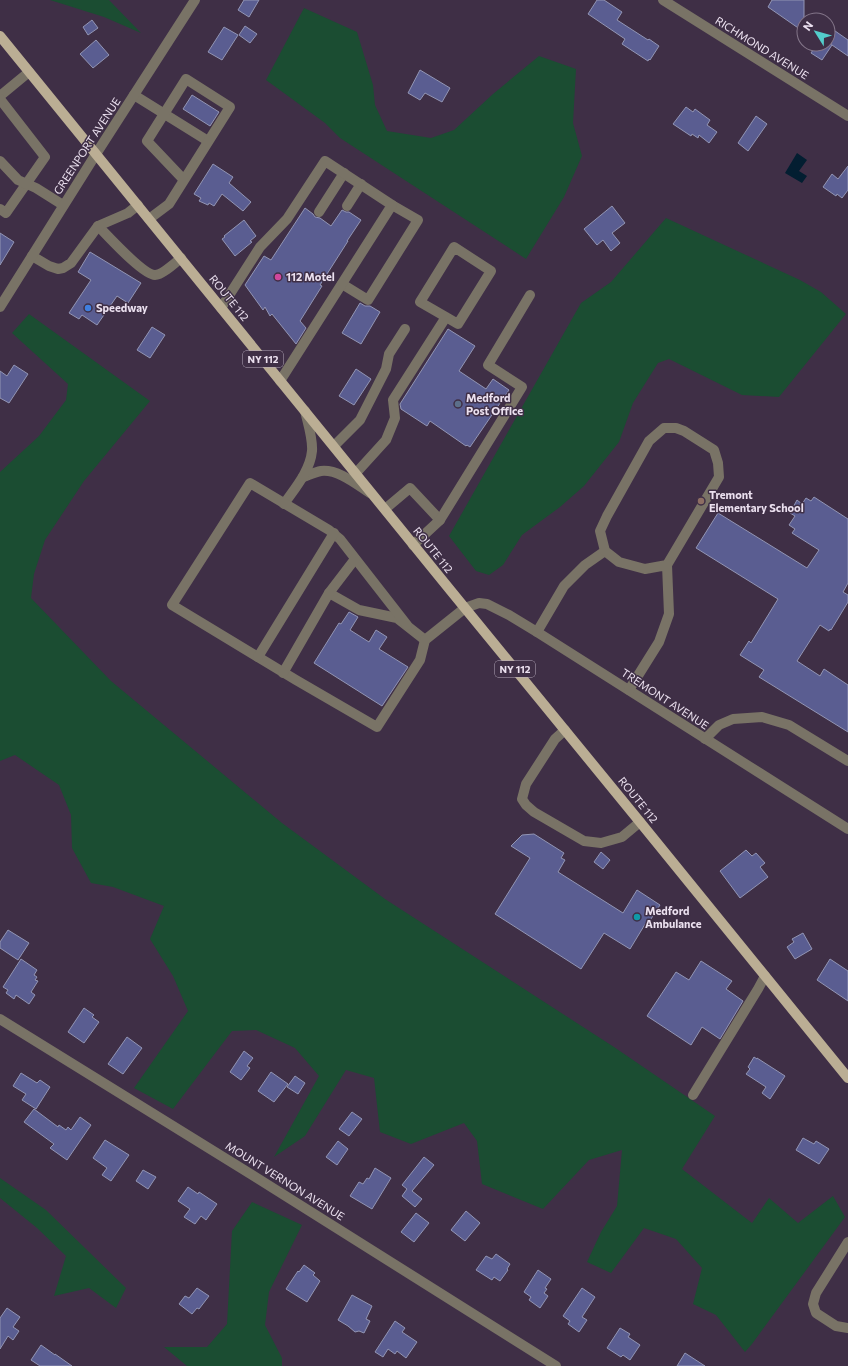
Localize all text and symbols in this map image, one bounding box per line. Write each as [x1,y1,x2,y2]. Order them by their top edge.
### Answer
north arrow [796,12,836,52]
street label: RICHMOND AVENUE [713,14,811,82]
street label: GREENPORT AVENUE [50,95,123,197]
place label: 112 Motel [286,270,335,283]
street label: ROUTE 112 [207,272,252,323]
marker: 112 Motel [273,272,283,282]
place label: Speedway [96,301,148,314]
marker: Speedway [83,303,93,313]
road number: NY 112 [243,351,283,367]
place label: Medford Post Office [466,391,523,417]
marker: Medford Post Office [453,399,463,409]
place label: Tremont Elementary School [709,488,804,514]
marker: Tremont Elementary School [696,496,706,506]
street label: ROUTE 112 [411,524,456,575]
road number: NY 112 [495,661,535,677]
street label: TREMONT AVENUE [619,666,711,732]
street label: ROUTE 112 [616,774,661,825]
place label: Medford Ambulance [645,904,702,930]
marker: Medford Ambulance [632,912,642,922]
street label: MOUNT VERNON AVENUE [223,1139,347,1223]

